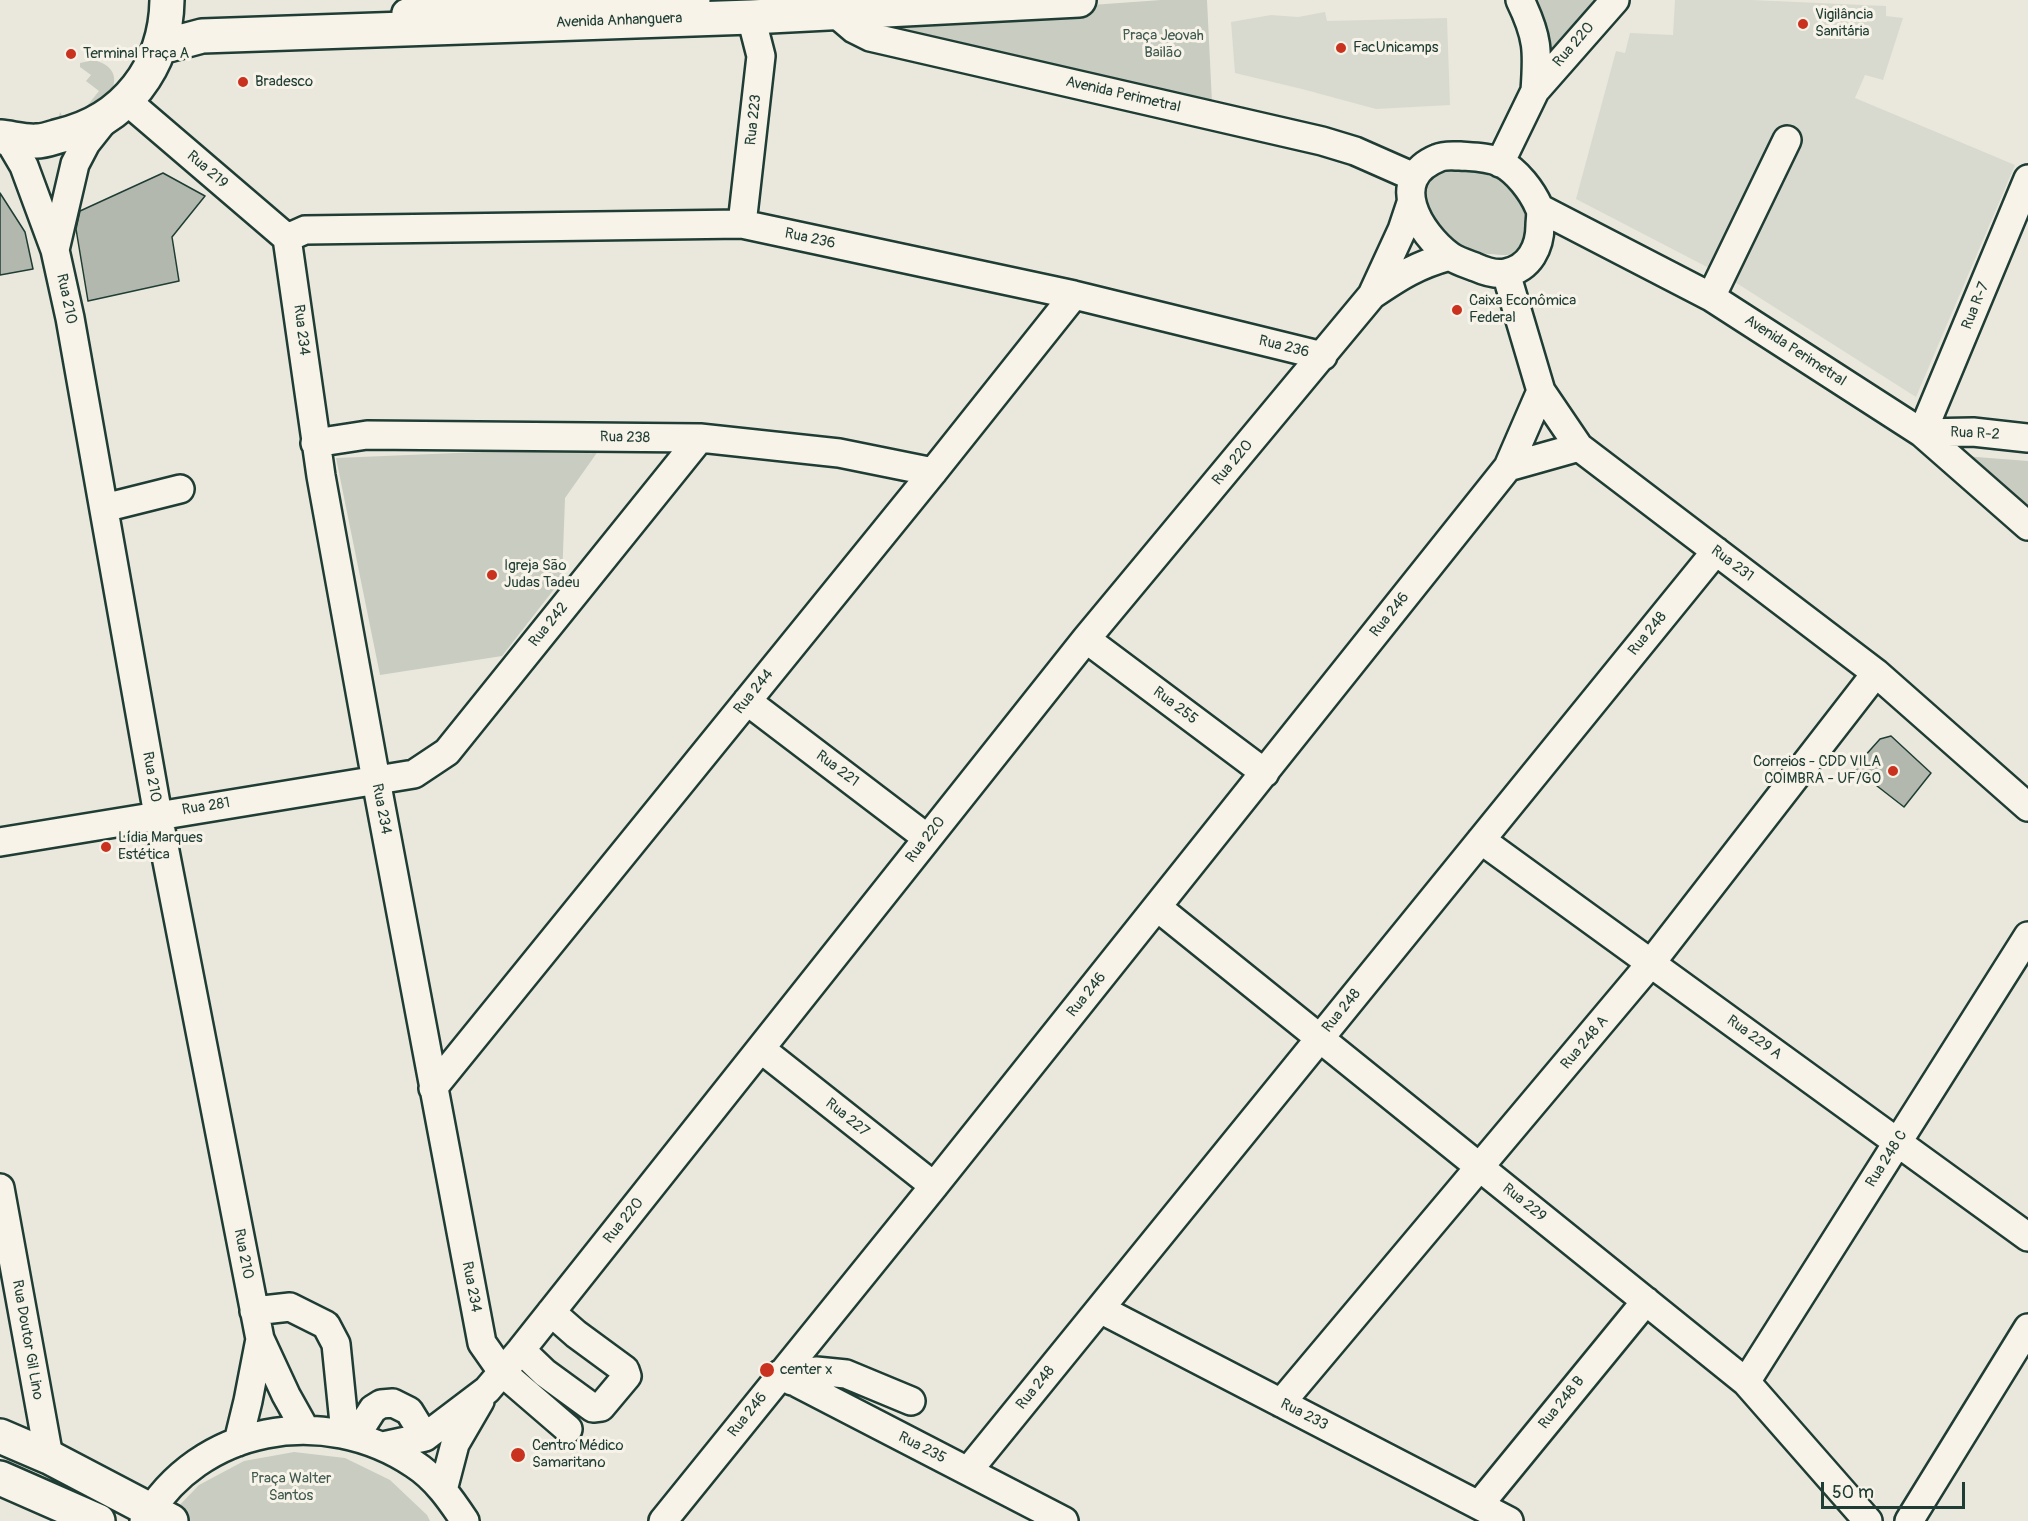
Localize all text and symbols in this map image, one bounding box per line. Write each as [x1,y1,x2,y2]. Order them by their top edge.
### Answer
place label: Vigilância Sanitária [1815,6,1873,41]
street label: Avenida Anhanguera [555,10,683,32]
marker: Vigilância Sanitária [1796,17,1810,31]
street label: Rua 220 [1550,19,1598,71]
park label: Praça Jeovah Bailão [1122,27,1204,62]
place label: FacUnicamps [1353,39,1439,57]
marker: FacUnicamps [1334,41,1348,55]
place label: Terminal Praça A [83,45,189,63]
marker: Terminal Praça A [64,47,78,61]
place label: Bradesco [255,73,313,91]
street label: Avenida Perimetral [1064,73,1182,117]
marker: Bradesco [236,75,250,89]
street label: Rua 223 [742,94,766,146]
street label: Rua 219 [183,147,231,193]
street label: Rua 236 [783,225,837,253]
street label: Rua 210 [52,272,80,326]
street label: Rua R-7 [1958,280,1994,332]
place label: Caixa Econômica Federal [1469,292,1576,327]
street label: Rua 234 [289,303,313,357]
marker: Caixa Econômica Federal [1450,303,1464,317]
street label: Avenida Perimetral [1741,311,1849,391]
street label: Rua 236 [1257,332,1311,362]
street label: Rua R-2 [1950,424,2000,444]
street label: Rua 238 [600,429,650,447]
street label: Rua 220 [1209,437,1257,489]
street label: Rua 231 [1707,542,1757,586]
place label: Igreja São Judas Tadeu [504,557,580,592]
marker: Igreja São Judas Tadeu [485,568,499,582]
street label: Rua 246 [1367,589,1413,641]
street label: Rua 242 [526,599,572,651]
street label: Rua 248 [1625,608,1671,660]
street label: Rua 244 [731,666,777,718]
street label: Rua 255 [1149,683,1201,729]
street label: Rua 221 [812,747,862,791]
street label: Rua 210 [138,750,164,804]
place label: Correios - CDD VILA COIMBRA - UF/GO [1753,753,1881,788]
marker: Correios - CDD VILA COIMBRA - UF/GO [1886,764,1900,778]
street label: Rua 234 [367,782,395,836]
street label: Rua 281 [181,794,231,820]
street label: Rua 220 [902,813,950,867]
place label: Lídia Marques Estética [118,829,203,864]
marker: Lídia Marques Estética [99,840,113,854]
street label: Rua 246 [1064,969,1110,1021]
street label: Rua 248 [1319,985,1365,1037]
street label: Rua 229 A [1723,1012,1785,1064]
street label: Rua 248 A [1558,1013,1612,1073]
street label: Rua 227 [821,1095,873,1141]
street label: Rua 248 C [1863,1127,1911,1191]
street label: Rua 229 [1499,1180,1549,1226]
street label: Rua 220 [600,1195,648,1247]
street label: Rua 210 [229,1227,257,1281]
street label: Rua 234 [457,1260,485,1314]
street label: Rua Doutor Gil Lino [8,1279,46,1401]
marker: center x [758,1361,776,1379]
place label: center x [780,1361,833,1379]
street label: Rua 248 [1013,1362,1059,1414]
street label: Rua 248 B [1535,1373,1589,1433]
street label: Rua 246 [725,1389,771,1441]
street label: Rua 233 [1277,1395,1331,1435]
street label: Rua 235 [895,1428,949,1468]
place label: Centro Médico Samaritano [532,1437,624,1472]
marker: Centro Médico Samaritano [509,1446,527,1464]
park label: Praça Walter Santos [251,1470,331,1505]
scale bar [1824,1470,1968,1508]
text: 50 m [1832,1481,1874,1504]

